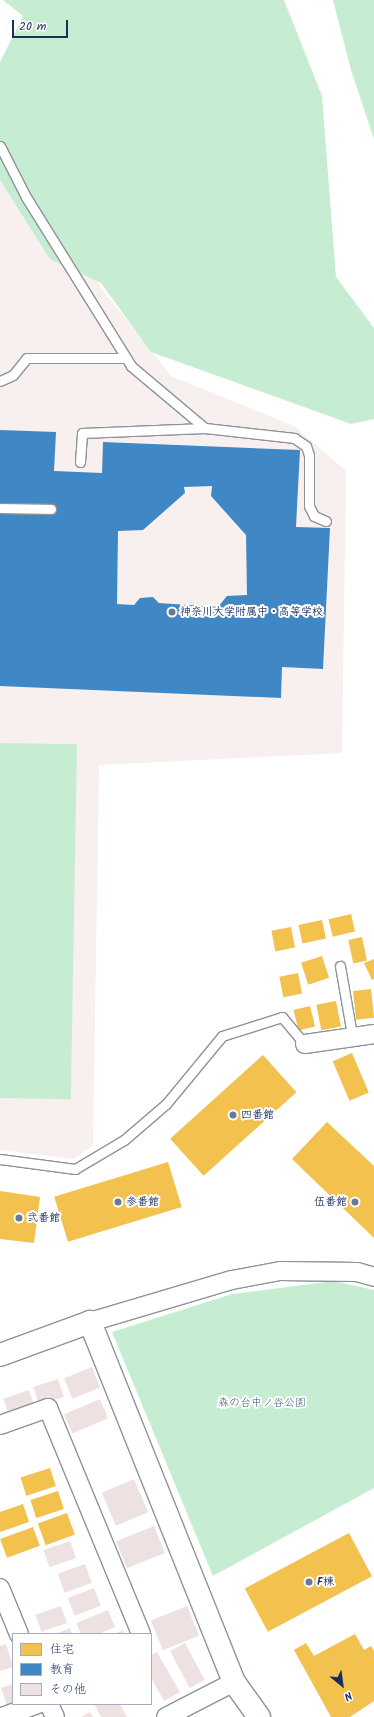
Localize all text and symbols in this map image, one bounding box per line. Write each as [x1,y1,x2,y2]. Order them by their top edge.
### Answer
scale bar [14,12,70,38]
text: 20 m [19,17,46,36]
place label: 神奈川大学附属中・高等学校 [180,605,323,619]
marker: 神奈川大学附属中・高等学校 [167,607,177,617]
place label: 四番館 [241,1108,274,1122]
marker: 四番館 [228,1110,238,1120]
place label: 参番館 [126,1195,159,1209]
place label: 伍番館 [314,1195,347,1209]
marker: 参番館 [113,1197,123,1207]
marker: 伍番館 [350,1197,360,1207]
place label: 弐番館 [27,1211,60,1225]
marker: 弐番館 [14,1213,24,1223]
park label: 森の台中ノ谷公園 [218,1396,306,1410]
place label: F棟 [317,1575,334,1589]
marker: F棟 [304,1577,314,1587]
legend [12,1633,152,1705]
text: 住宅 [50,1640,74,1659]
text: 教育 [50,1660,74,1679]
north arrow [322,1665,362,1705]
text: その他 [50,1680,86,1699]
text: N [340,1686,355,1705]

